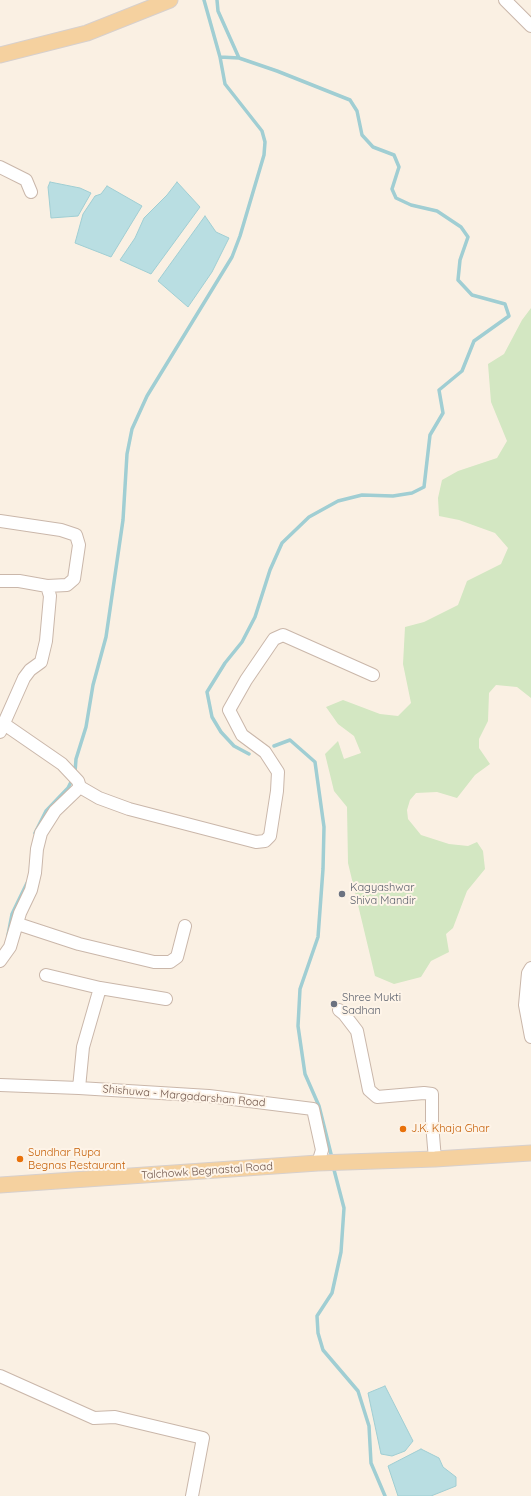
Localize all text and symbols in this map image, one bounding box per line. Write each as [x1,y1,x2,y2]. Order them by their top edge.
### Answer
place label: Kagyashwar Shiva Mandir [350,881,416,907]
marker: Kagyashwar Shiva Mandir [337,889,347,899]
place label: Shree Mukti Sadhan [342,991,401,1017]
marker: Shree Mukti Sadhan [329,999,339,1009]
street label: Shishuwa - Margadarshan Road [102,1082,266,1110]
place label: J.K. Khaja Ghar [411,1122,489,1136]
marker: J.K. Khaja Ghar [398,1124,408,1134]
place label: Sundhar Rupa Begnas Restaurant [28,1146,125,1172]
marker: Sundhar Rupa Begnas Restaurant [15,1154,25,1164]
street label: Talchowk Begnastal Road [141,1160,273,1182]

